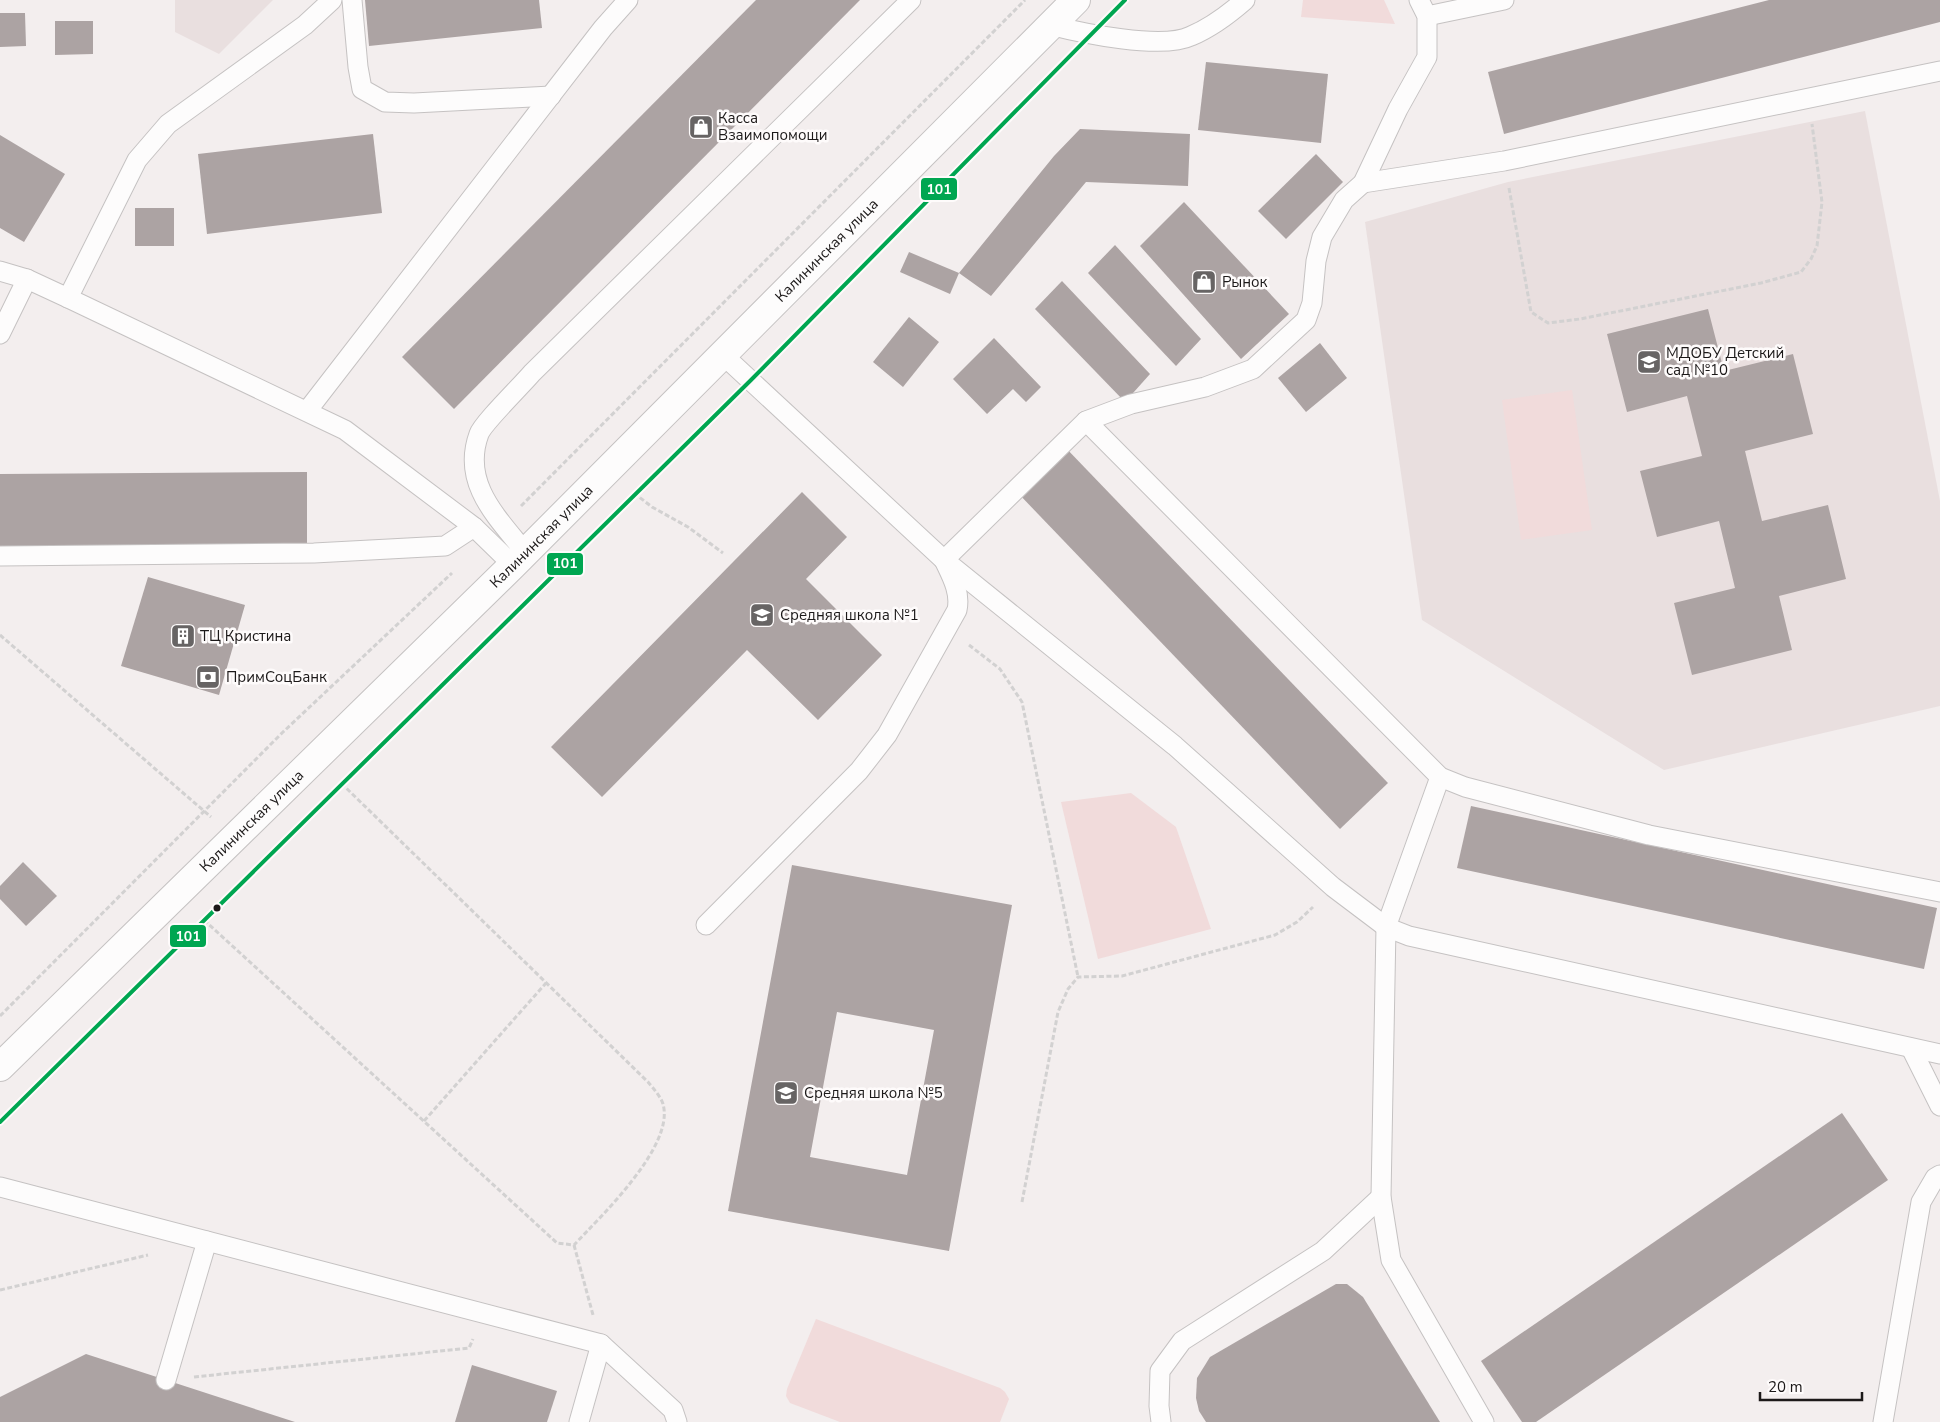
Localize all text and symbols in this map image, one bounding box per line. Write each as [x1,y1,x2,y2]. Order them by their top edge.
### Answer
place label: Касса Взаимопомощи [718,108,828,145]
shop icon: Касса Взаимопомощи [688,114,714,140]
line badge: 101 [920,177,958,201]
text: 101 [926,180,952,199]
street label: Калининская улица [771,194,883,306]
shop icon: Рынок [1191,269,1217,295]
place label: Рынок [1222,272,1268,292]
place label: МДОБУ Детский сад №10 [1666,343,1784,380]
school or university icon: МДОБУ Детский сад №10 [1636,349,1662,375]
street label: Калининская улица [485,480,597,592]
line badge: 101 [546,552,584,576]
text: 101 [552,554,578,573]
school or university icon: Средняя школа №1 [749,602,775,628]
place label: Средняя школа №1 [780,605,919,625]
building icon: ТЦ Кристина [170,623,196,649]
place label: ТЦ Кристина [200,626,291,646]
bank icon: ПримСоцБанк [195,664,221,690]
place label: ПримСоцБанк [226,667,327,687]
street label: Калининская улица [195,765,308,876]
unlabelled marker [212,903,222,913]
line badge: 101 [169,924,207,948]
text: 101 [175,927,201,946]
school or university icon: Средняя школа №5 [773,1080,799,1106]
place label: Средняя школа №5 [804,1083,943,1103]
scale bar [1760,1370,1862,1402]
text: 20 m [1768,1377,1803,1397]

